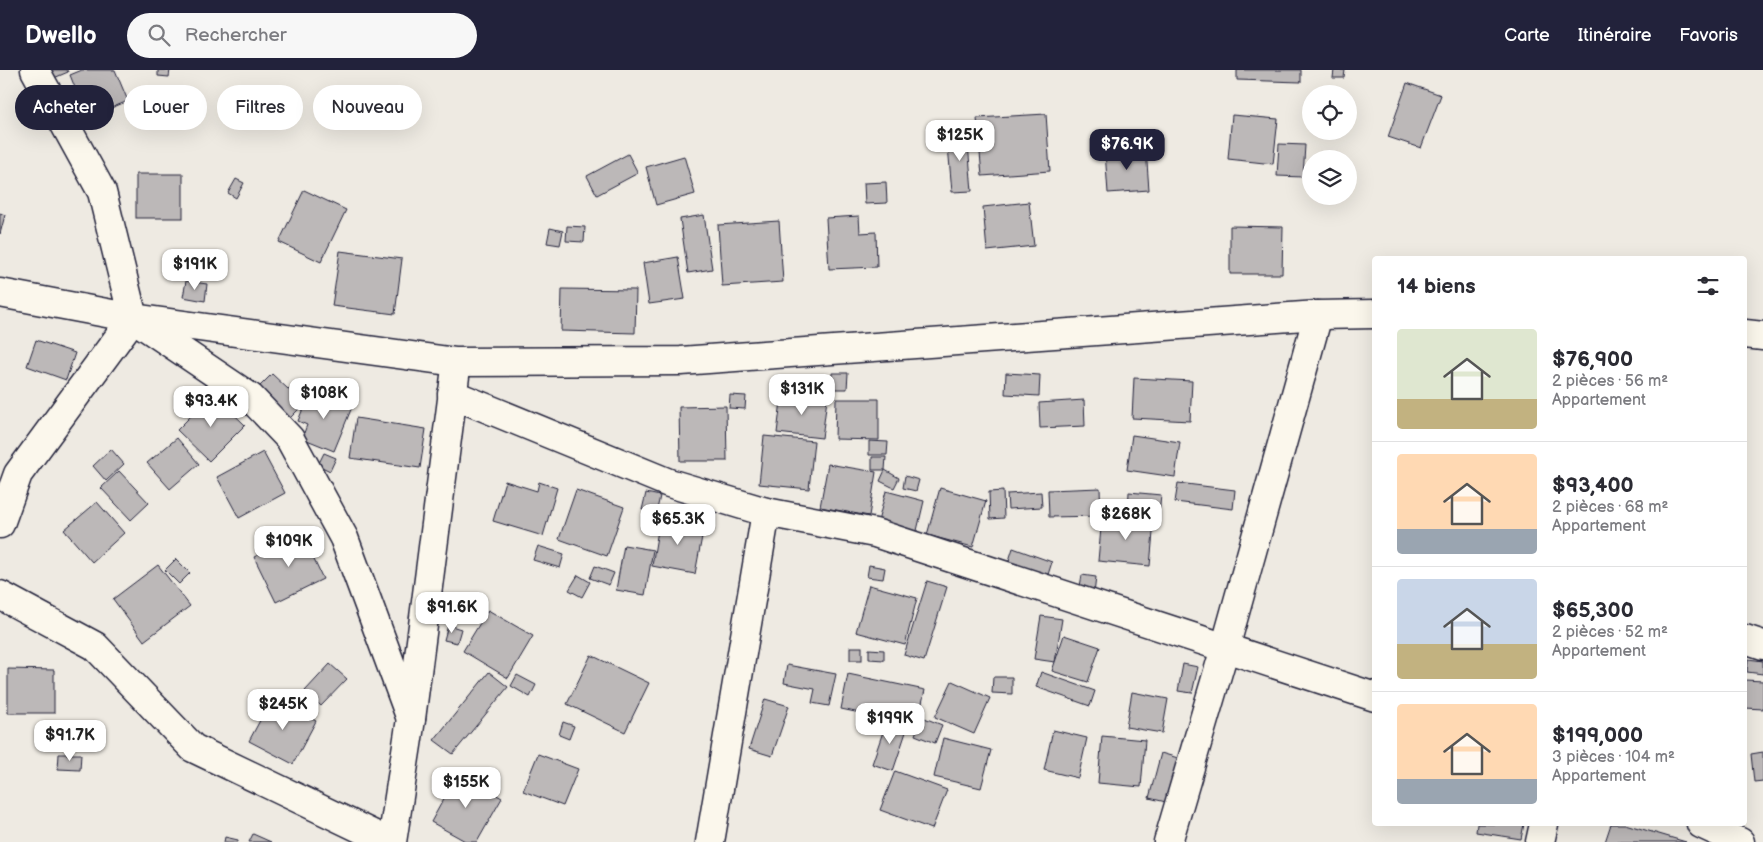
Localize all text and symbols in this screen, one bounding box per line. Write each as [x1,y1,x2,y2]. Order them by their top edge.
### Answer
search box [127,13,477,58]
text: Dwello [25,21,97,50]
icon: search [145,21,173,49]
text: Rechercher [185,24,287,47]
text: Carte [1504,25,1550,46]
text: Itinéraire [1578,25,1651,46]
text: Favoris [1679,25,1738,46]
chip: Acheter [15,85,114,130]
chip: Louer [124,85,207,130]
chip: Filtres [217,85,303,130]
chip: Nouveau [313,85,422,130]
map controls [1302,85,1357,205]
button: locate [1302,85,1357,140]
pin: $125K [925,119,995,162]
text: $125K [937,126,983,145]
pin: $76.9K [1086,128,1168,171]
text: $76.9K [1101,135,1153,154]
button: layers [1302,150,1357,205]
pin: $191K [160,248,230,291]
text: $191K [173,255,217,274]
icon: filters [1694,272,1722,300]
text: 14 biens [1397,274,1476,299]
text: $76,900 [1552,347,1633,372]
icon: home [1437,349,1497,409]
text: 2 pièces · 56 m² [1552,372,1668,391]
pin: $131K [767,374,837,416]
pin: $108K [289,378,359,420]
text: $131K [780,380,824,399]
text: $108K [300,384,348,403]
pin: $93.4K [170,386,252,428]
text: Appartement [1552,391,1646,410]
text: $93.4K [184,392,238,411]
text: $93,400 [1552,473,1634,498]
icon: home [1437,474,1497,534]
pin: $268K [1091,498,1161,541]
text: 2 pièces · 68 m² [1552,498,1668,517]
pin: $65.3K [637,504,719,546]
text: $268K [1101,505,1151,524]
text: $65.3K [651,510,705,529]
text: Appartement [1552,517,1646,536]
pin: $109K [254,526,324,568]
text: $109K [265,532,313,551]
pin: $91.6K [411,592,493,634]
text: $91.6K [427,598,477,617]
text: $65,300 [1552,598,1634,623]
icon: home [1437,599,1497,659]
text: 2 pièces · 52 m² [1552,623,1668,642]
text: Appartement [1552,642,1646,661]
pin: $245K [248,688,318,731]
text: $245K [258,695,308,714]
pin: $199K [855,702,925,745]
text: $199K [867,709,913,728]
pin: $91.7K [29,720,111,762]
text: $199,000 [1552,723,1643,748]
icon: home [1437,724,1497,784]
text: $91.7K [45,726,95,745]
text: 3 pièces · 104 m² [1552,748,1675,767]
pin: $155K [431,766,501,809]
text: Appartement [1552,767,1646,786]
text: $155K [443,773,489,792]

